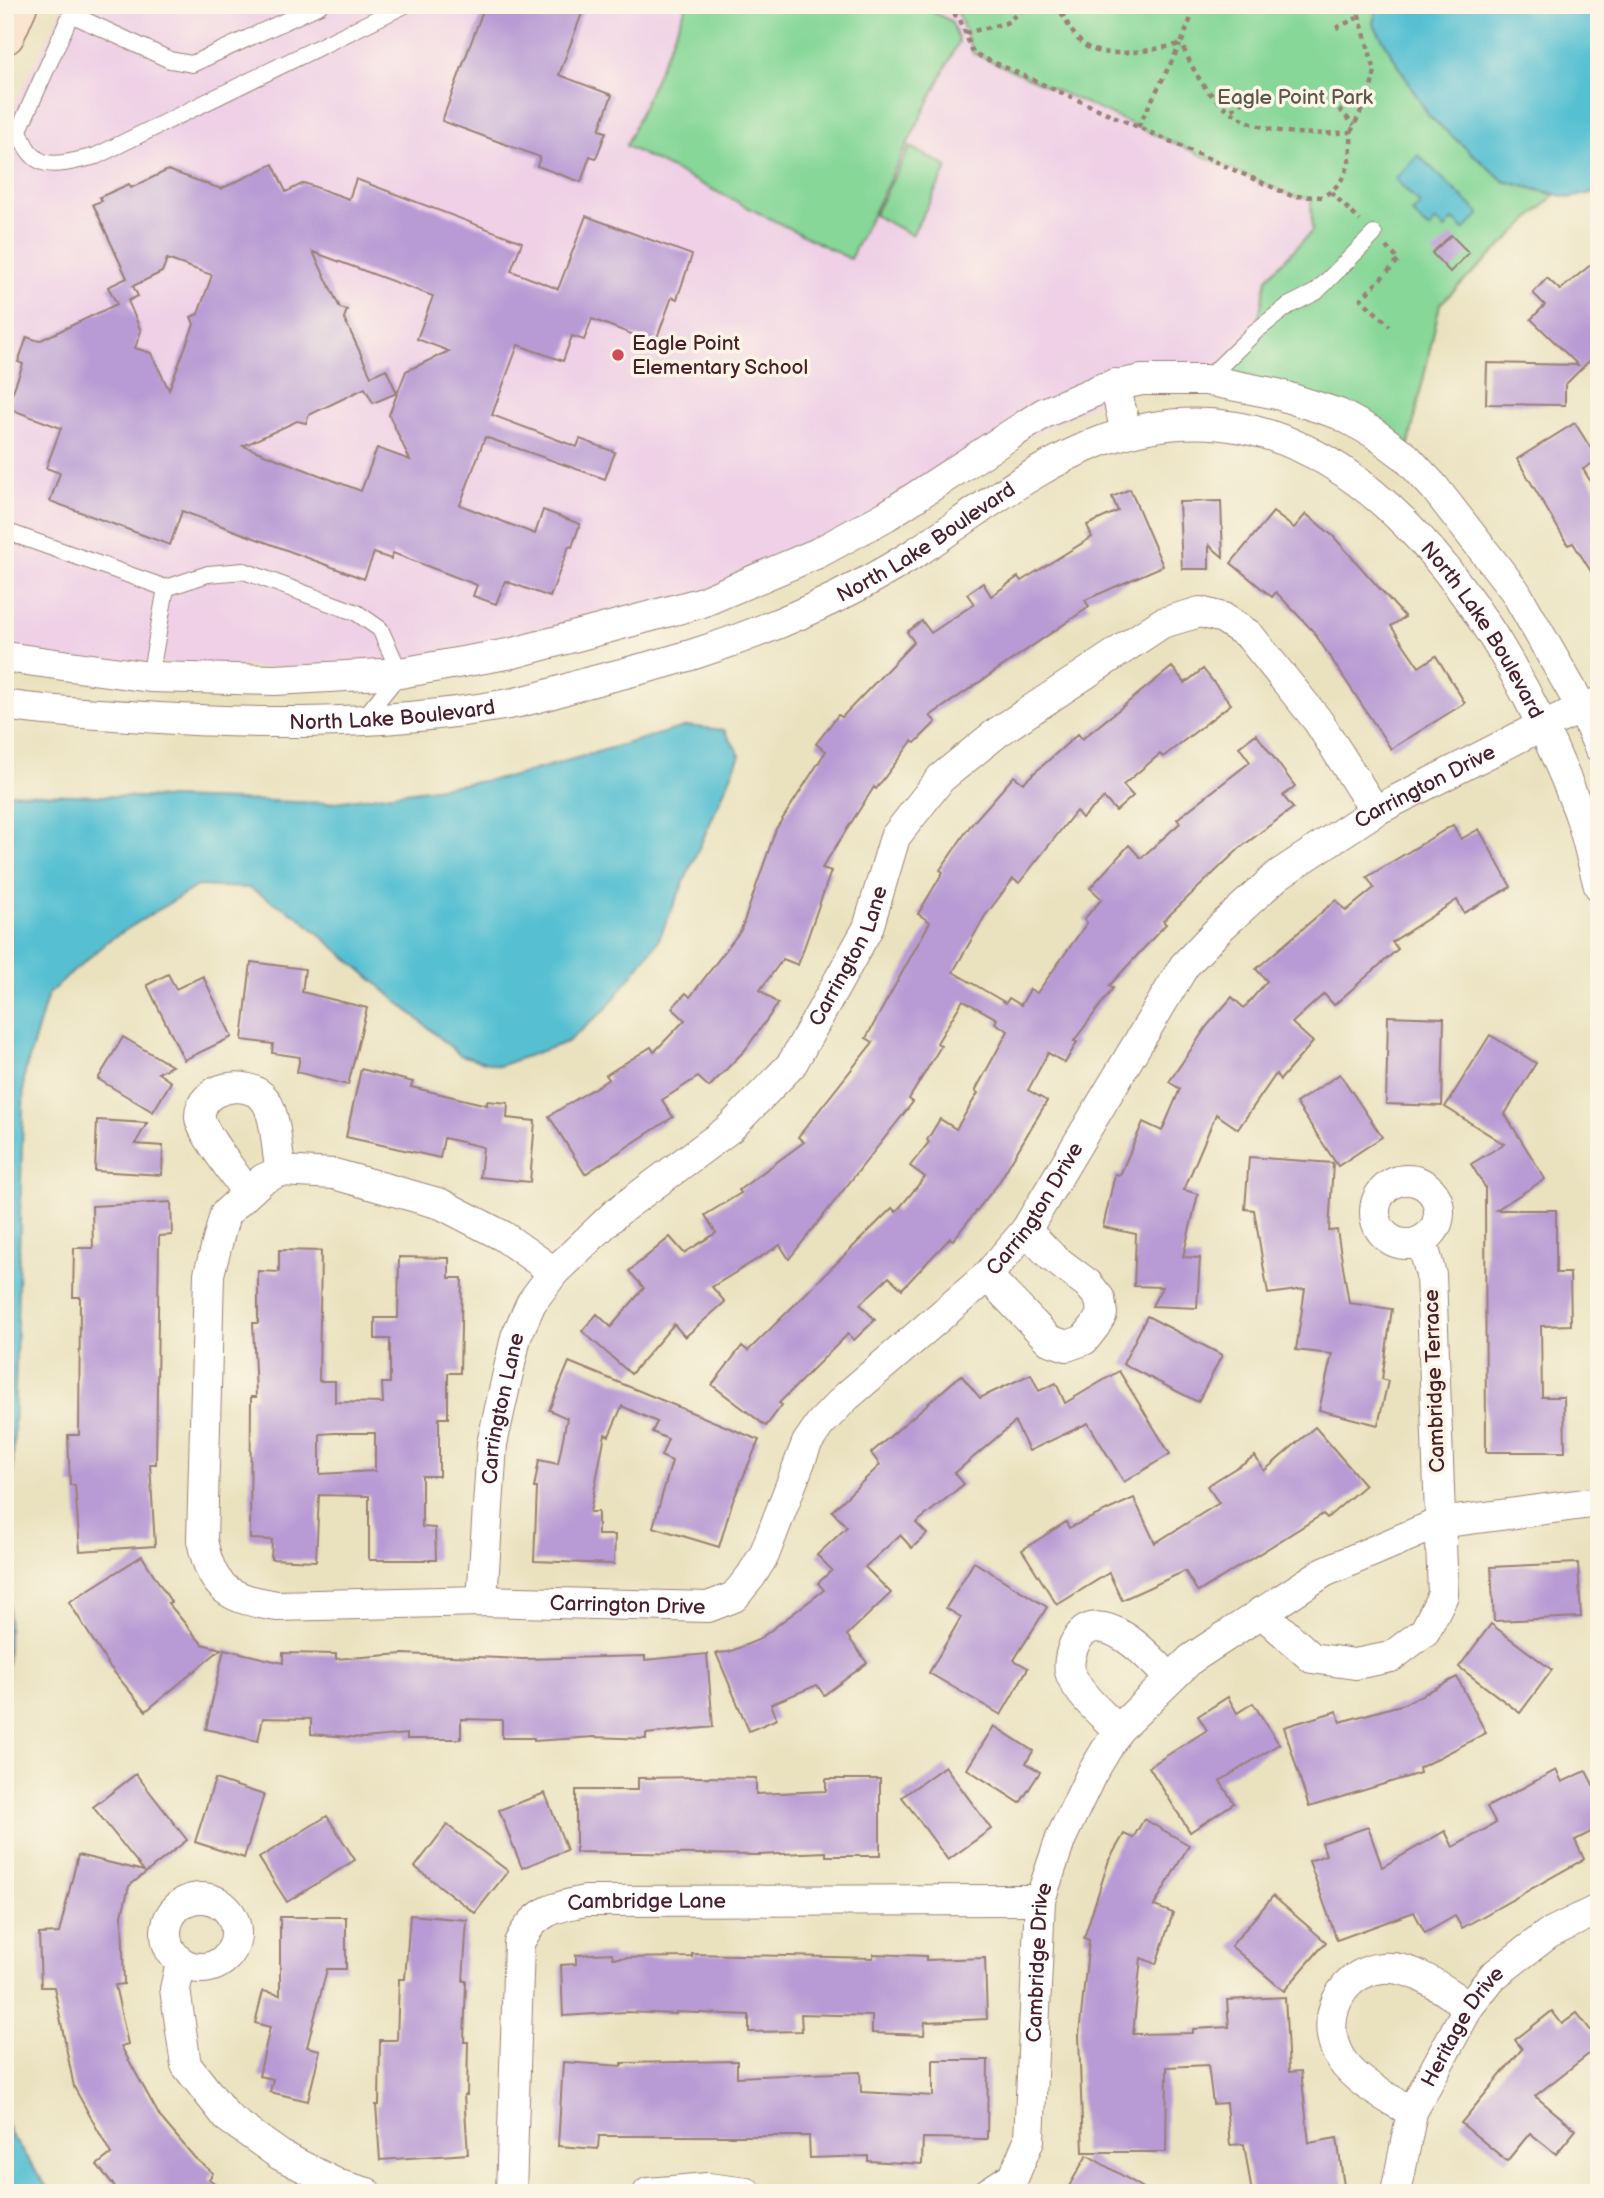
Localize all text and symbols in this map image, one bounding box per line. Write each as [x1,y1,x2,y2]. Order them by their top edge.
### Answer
park label: Eagle Point Park [1217,85,1374,110]
place label: Eagle Point Elementary School [632,331,808,380]
marker: Eagle Point Elementary School [610,347,626,363]
street label: North Lake Boulevard [833,477,1020,608]
street label: North Lake Boulevard [1415,537,1549,723]
street label: North Lake Boulevard [289,695,497,735]
street label: Carrington Drive [1350,740,1500,834]
street label: Carrington Lane [804,883,893,1031]
street label: Carrington Drive [981,1138,1089,1281]
street label: Cambridge Terrace [1419,1289,1450,1473]
street label: Carrington Lane [477,1331,530,1485]
street label: Carrington Drive [549,1591,706,1620]
street label: Cambridge Drive [1021,1879,1058,2043]
street label: Cambridge Lane [565,1889,726,1917]
street label: Heritage Drive [1416,1961,1508,2091]

